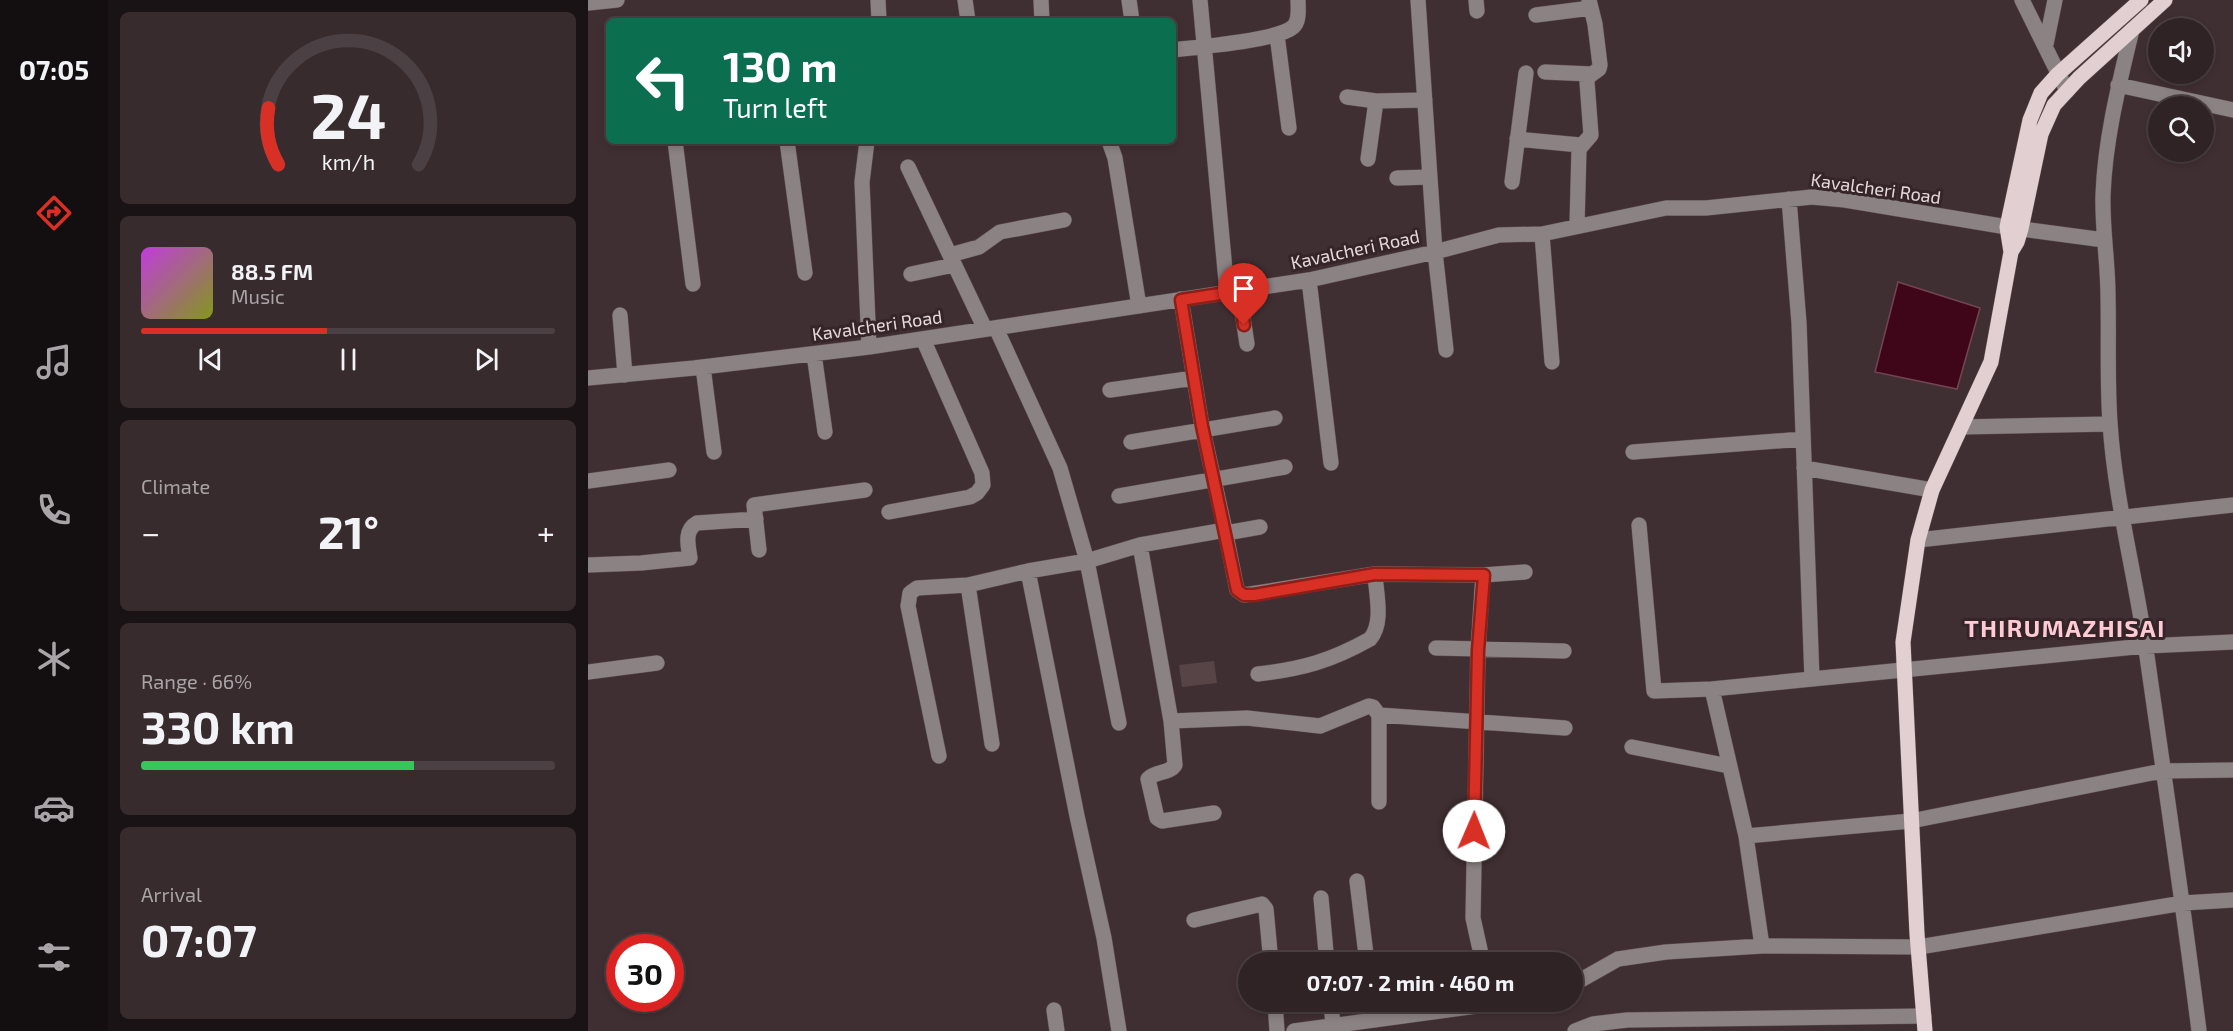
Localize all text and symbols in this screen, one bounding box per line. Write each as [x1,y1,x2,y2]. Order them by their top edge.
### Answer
map controls [2148,18,2214,162]
button: sound [2148,18,2214,84]
text: 130 m [723,40,838,90]
icon: left [624,42,702,120]
text: 07:05 [19,53,89,85]
text: 24 [310,77,386,152]
text: Turn left [723,91,827,123]
button: search [2148,96,2214,162]
text: km/h [321,149,375,174]
street label: Kavalcheri Road [1809,168,1943,208]
icon: directions [33,192,75,234]
street label: Kavalcheri Road [1289,225,1421,273]
text: 88.5 FM [231,258,313,284]
pin [1218,263,1269,325]
icon: arrive [1227,272,1260,305]
text: Music [231,284,285,308]
street label: Kavalcheri Road [810,305,944,345]
icon: music [33,341,75,383]
icon: previous [194,343,227,376]
icon: pause [332,343,365,376]
icon: next [470,343,503,376]
text: Climate [141,474,210,498]
icon: phone [33,489,75,531]
text: 21° [318,504,379,558]
text: − [141,512,160,552]
text: + [537,512,555,552]
district label: THIRUMAZHISAI [1964,613,2166,642]
icon: climate [33,638,75,680]
text: Range · 66% [141,669,252,693]
text: 330 km [141,699,295,753]
icon: car [33,787,75,829]
position arrow [1442,799,1506,863]
text: Arrival [141,882,202,906]
text: 07:07 [141,912,257,966]
speed limit sign: 30 [606,934,684,1012]
icon: filters [33,936,75,978]
text: 07:07 · 2 min · 460 m [1307,969,1514,995]

